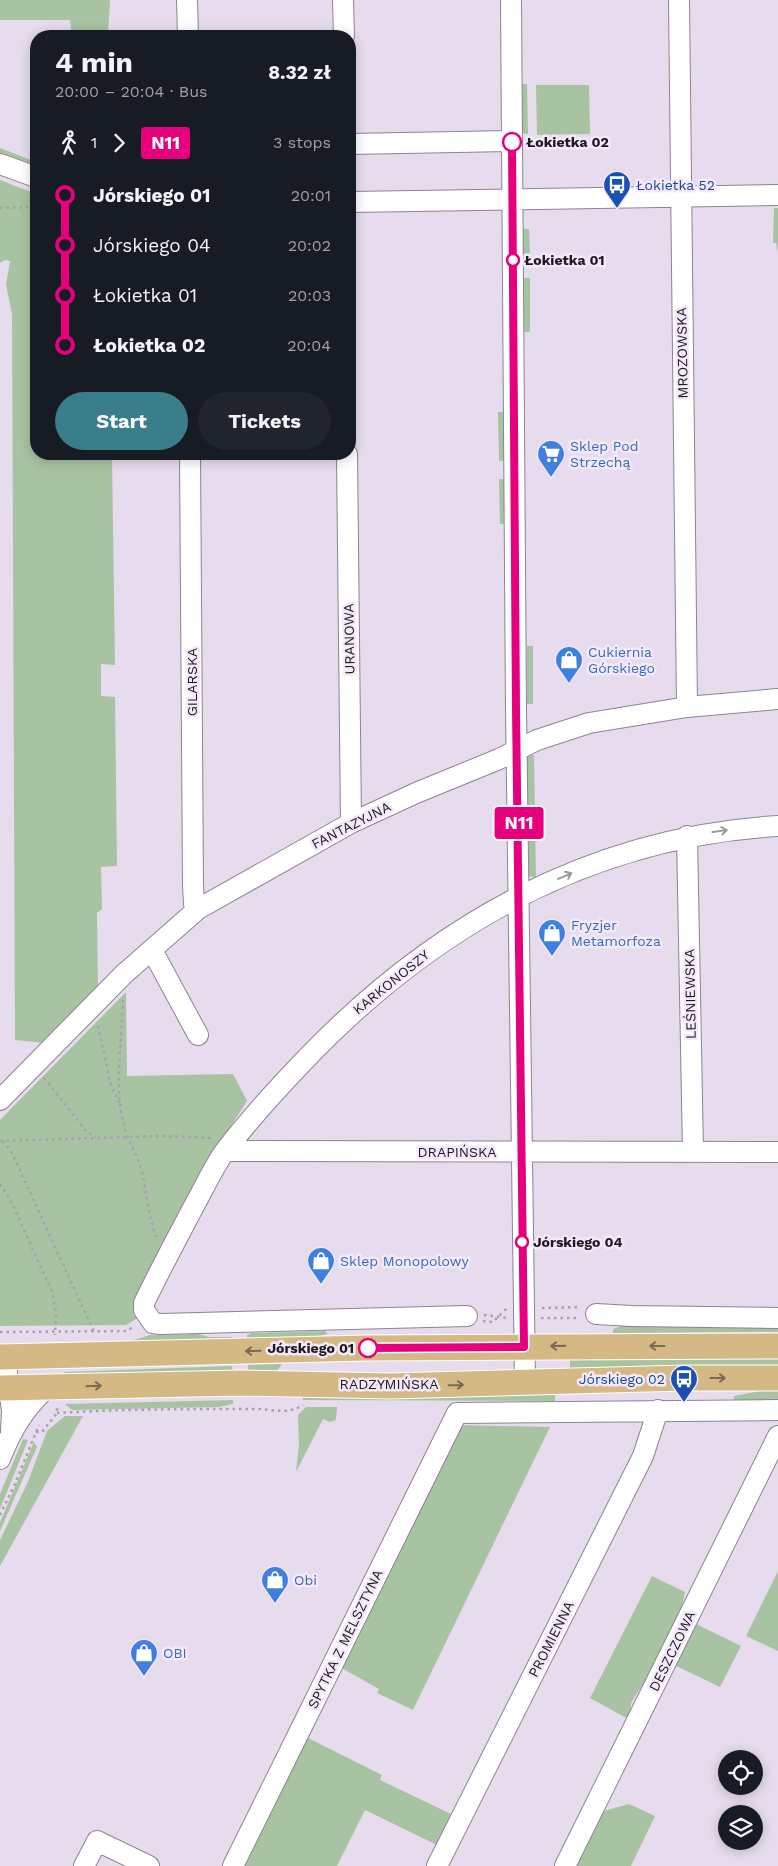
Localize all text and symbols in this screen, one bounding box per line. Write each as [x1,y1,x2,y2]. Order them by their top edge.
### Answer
text: 4 min [55,46,133,79]
text: 8.32 zł [268,61,331,84]
text: 20:00 – 20:04 · Bus [55,82,207,101]
icon: walk [55,129,83,157]
icon: forward [105,129,133,157]
text: N11 [151,132,180,153]
marker: Łokietka 02 [502,132,522,152]
text: 1 [91,133,97,152]
text: 3 stops [273,133,331,152]
place label: Łokietka 02 [526,134,609,150]
bus stop icon: Łokietka 52 [602,170,632,209]
place label: Łokietka 52 [636,177,715,193]
text: Jórskiego 01 [93,184,210,207]
text: 20:01 [291,186,331,205]
text: Jórskiego 04 [93,234,211,257]
text: 20:02 [288,236,331,255]
place label: Łokietka 01 [524,252,604,268]
marker: Łokietka 01 [506,253,520,267]
text: Łokietka 01 [93,284,197,307]
text: 20:03 [288,286,331,305]
street label: MROZOWSKA [673,307,691,399]
text: Łokietka 02 [93,334,205,357]
text: 20:04 [287,336,331,355]
button: Start [55,392,188,450]
button: Tickets [198,392,331,450]
place label: Sklep Pod Strzechą [570,438,638,470]
supermarket icon: Sklep Pod Strzechą [536,439,566,478]
street label: URANOWA [340,603,358,675]
place label: Cukiernia Górskiego [588,644,655,676]
shop icon: Cukiernia Górskiego [554,645,584,684]
street label: GILARSKA [184,648,200,716]
street label: FANTAZYJNA [309,798,393,852]
line badge: N11 [490,807,548,839]
text: N11 [505,812,533,833]
one-way arrow [712,826,728,836]
one-way arrow [557,871,572,880]
place label: Fryzjer Metamorfoza [571,917,661,949]
shop icon: Fryzjer Metamorfoza [537,918,567,957]
street label: KARKONOSZY [350,946,432,1018]
street label: LEŚNIEWSKA [681,949,699,1039]
street label: DRAPIŃSKA [417,1144,497,1160]
place label: Jórskiego 04 [533,1234,623,1250]
marker: Jórskiego 04 [515,1235,529,1249]
shop icon: Sklep Monopolowy [306,1246,336,1285]
place label: Sklep Monopolowy [340,1253,469,1269]
marker: Jórskiego 01 [358,1338,378,1358]
place label: Jórskiego 01 [267,1340,354,1356]
one-way arrow [650,1341,666,1351]
one-way arrow [550,1342,566,1351]
one-way arrow [245,1346,261,1356]
bus stop icon: Jórskiego 02 [669,1364,699,1403]
place label: Jórskiego 02 [579,1371,665,1387]
one-way arrow [709,1373,725,1383]
street label: RADZYMIŃSKA [340,1376,438,1392]
one-way arrow [448,1380,464,1389]
one-way arrow [86,1382,102,1391]
shop icon: Obi [260,1565,290,1604]
street label: SPYTKA Z MELSZTYNA [304,1567,386,1711]
place label: Obi [294,1572,317,1588]
street label: PROMIENNA [525,1598,577,1680]
street label: DESZCZOWA [646,1608,698,1694]
shop icon: OBI [129,1638,159,1677]
place label: OBI [163,1645,187,1661]
map controls [718,1750,763,1850]
button: locate [718,1750,763,1795]
button: layers [718,1805,763,1850]

